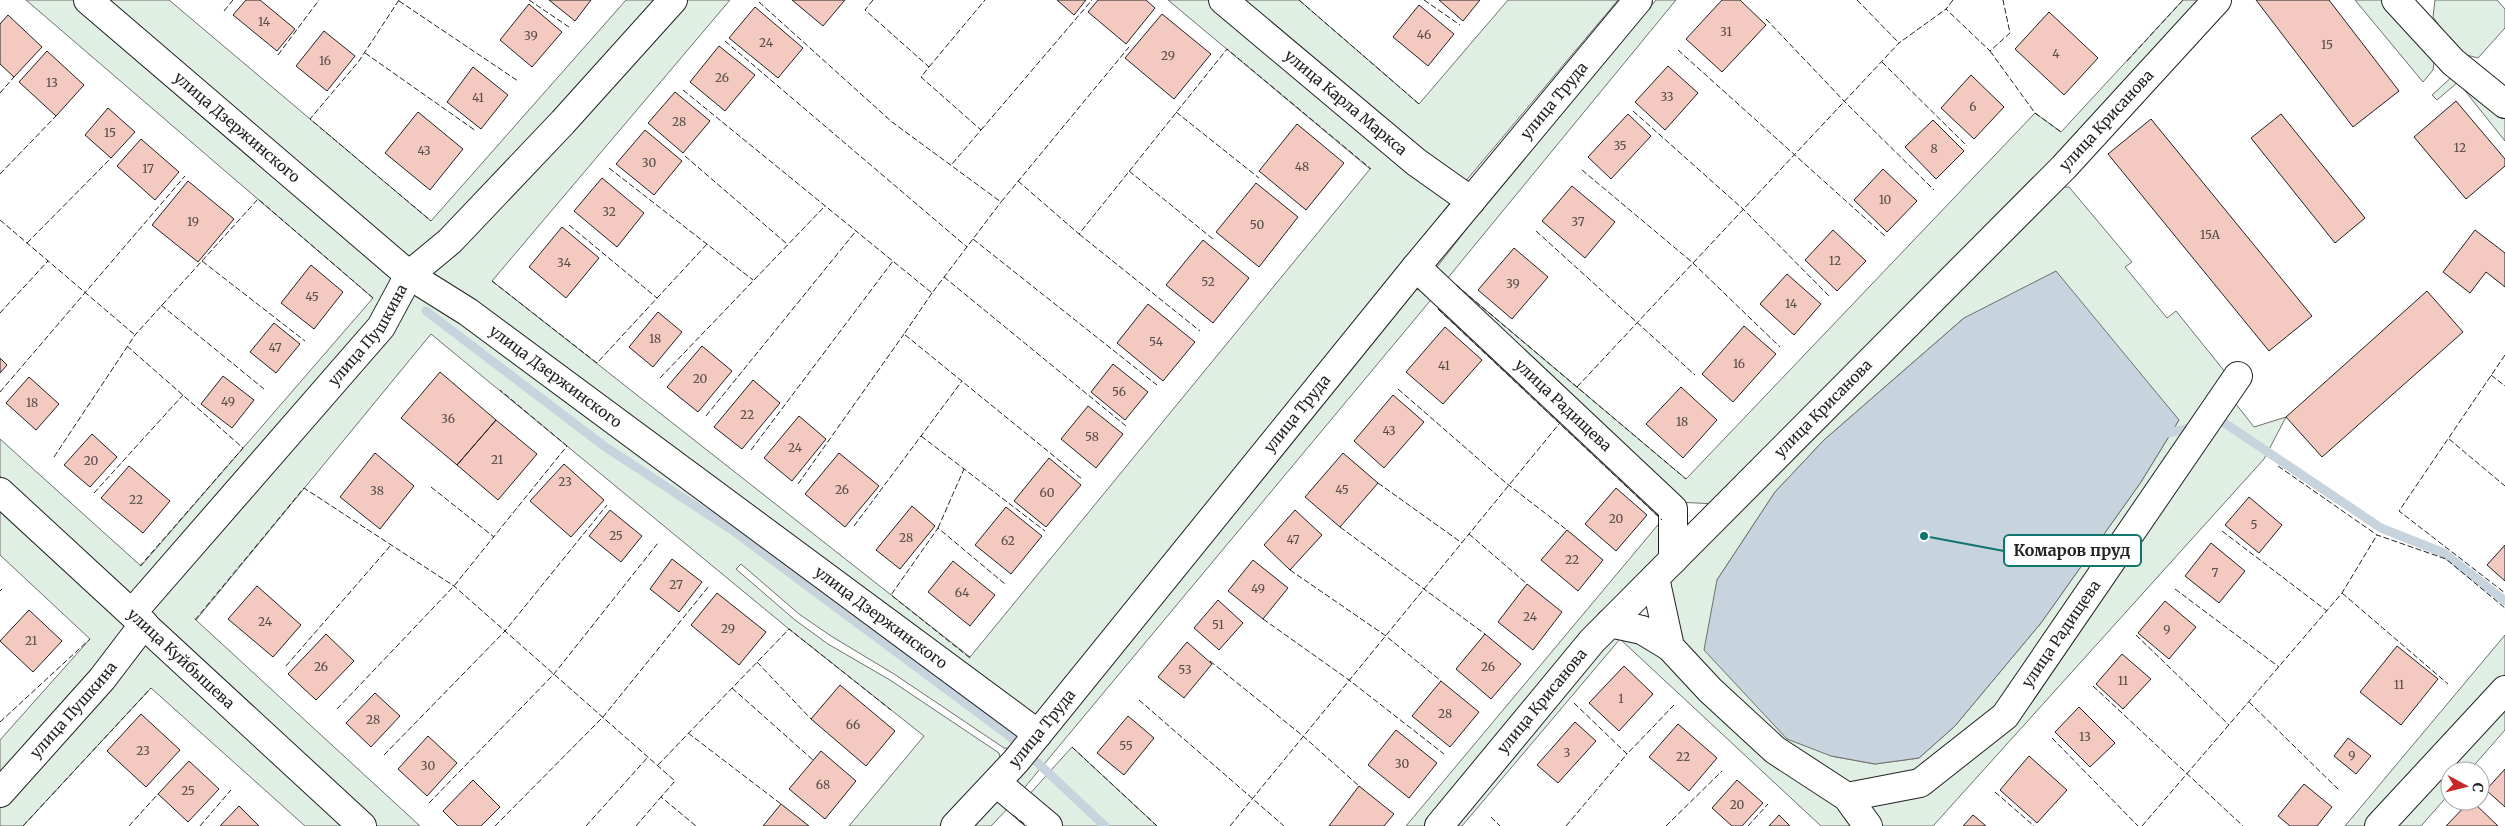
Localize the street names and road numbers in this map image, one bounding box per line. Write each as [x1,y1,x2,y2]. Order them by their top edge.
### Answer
street label: улица Карла Маркса [1281,46,1411,159]
street label: улица Труда [1516,58,1592,143]
street label: улица Крисанова [2055,66,2157,175]
street label: улица Дзержинского [170,68,304,187]
street label: улица Пушкина [324,281,411,390]
street label: улица Дзержинского [486,321,626,432]
street label: улица Радищева [1511,355,1616,455]
street label: улица Крисанова [1770,355,1876,461]
street label: улица Труда [1260,371,1334,456]
street label: улица Дзержинского [811,562,951,673]
street label: улица Радищева [2017,576,2104,691]
street label: улица Куйбышева [124,604,239,713]
street label: улица Крисанова [1493,644,1591,757]
street label: улица Пушкина [26,658,121,762]
street label: улица Труда [1005,685,1079,771]

